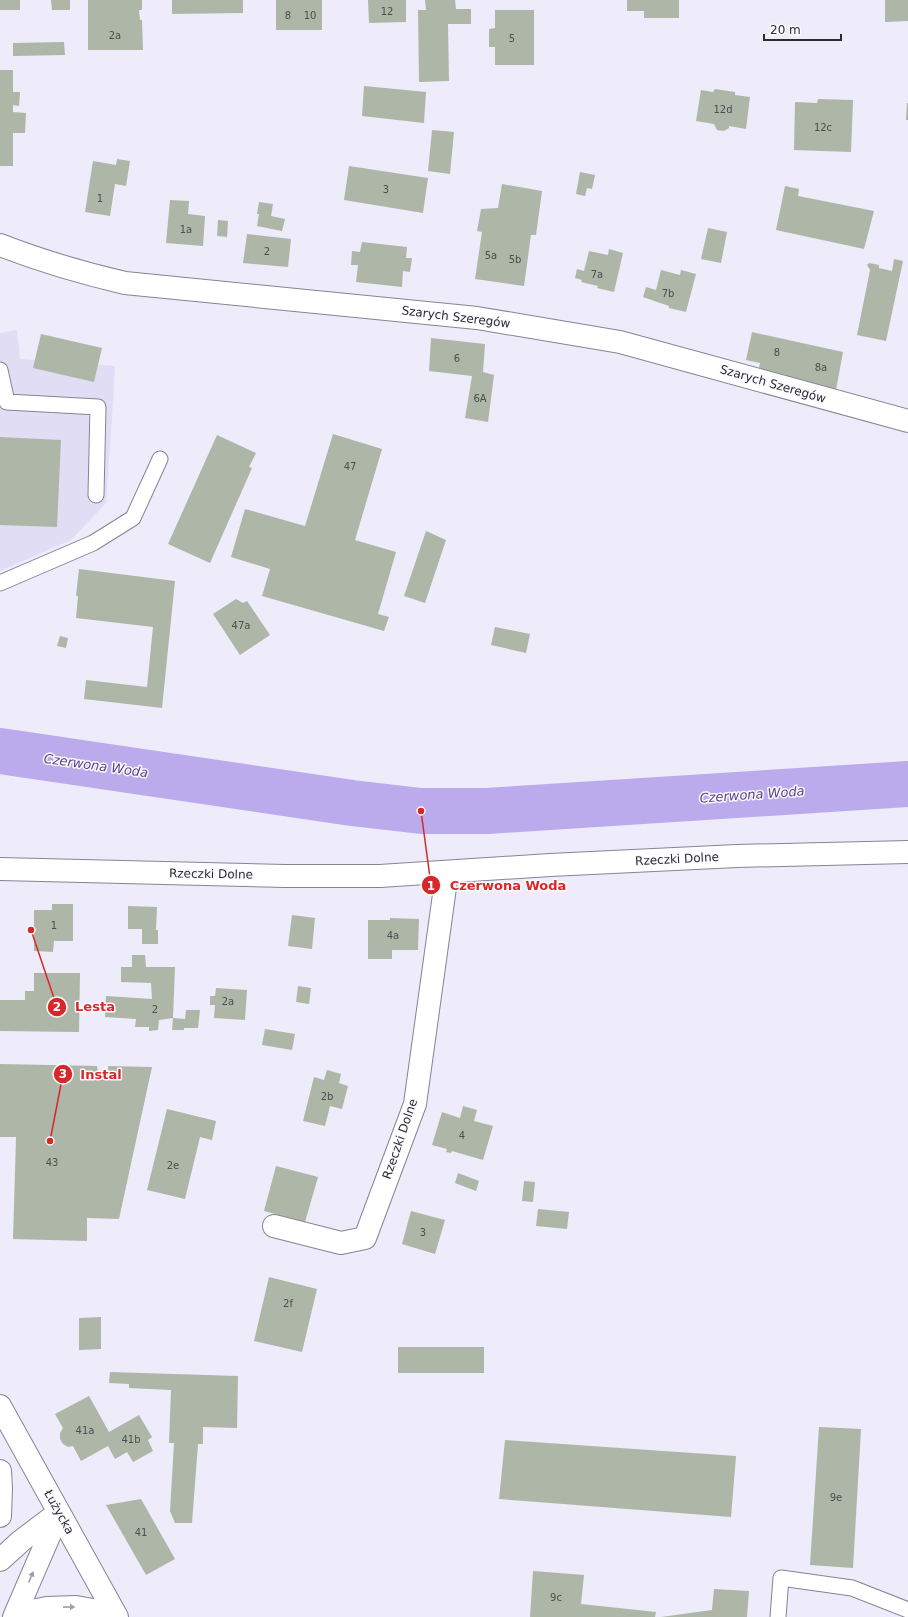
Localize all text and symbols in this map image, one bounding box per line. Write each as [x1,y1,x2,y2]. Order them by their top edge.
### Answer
house number: 12 [381,6,393,17]
house number: 8 [285,10,291,21]
house number: 10 [304,10,316,21]
scale bar [764,16,841,42]
text: 20 m [770,23,801,37]
house number: 2a [109,30,121,41]
house number: 5 [509,33,515,44]
house number: 12d [713,104,733,115]
house number: 12c [814,122,832,133]
house number: 3 [383,184,389,195]
house number: 1 [97,193,103,204]
house number: 1a [180,224,192,235]
house number: 2 [264,246,270,257]
house number: 5a [485,250,497,261]
house number: 5b [509,254,521,265]
house number: 7a [591,269,603,280]
house number: 7b [662,288,674,299]
street label: Szarych Szeregów [401,303,511,331]
house number: 8 [774,347,780,358]
house number: 6 [454,353,460,364]
street label: Szarych Szeregów [718,362,828,406]
house number: 8a [815,362,827,373]
house number: 6A [473,393,487,404]
house number: 47 [344,461,356,472]
house number: 47a [232,620,250,631]
water label: Czerwona Woda [43,751,149,780]
water label: Czerwona Woda [699,783,805,806]
street label: Rzeczki Dolne [635,850,719,868]
street label: Rzeczki Dolne [169,866,253,882]
callout: Czerwona Woda [421,873,574,898]
text: Czerwona Woda [450,878,566,893]
text: 1 [427,879,435,893]
house number: 1 [51,920,57,931]
house number: 4a [387,930,399,941]
callout: Lesta [47,994,123,1019]
house number: 2a [222,996,234,1007]
text: Lesta [75,999,115,1014]
text: 2 [53,1000,61,1014]
house number: 2 [152,1004,158,1015]
callout: Instal [53,1061,130,1086]
text: 3 [59,1067,67,1081]
text: Instal [80,1067,122,1082]
house number: 2b [321,1091,333,1102]
street label: Rzeczki Dolne [380,1097,420,1181]
house number: 4 [459,1130,465,1141]
house number: 43 [46,1157,58,1168]
house number: 2e [167,1160,179,1171]
house number: 3 [420,1227,426,1238]
house number: 2f [283,1298,293,1309]
house number: 41a [76,1425,94,1436]
house number: 41b [121,1434,141,1445]
street label: Łużycka [41,1487,77,1537]
house number: 9e [830,1492,842,1503]
house number: 41 [135,1527,147,1538]
one-way arrow [28,1572,34,1583]
house number: 9c [550,1592,562,1603]
one-way arrow [63,1604,76,1610]

